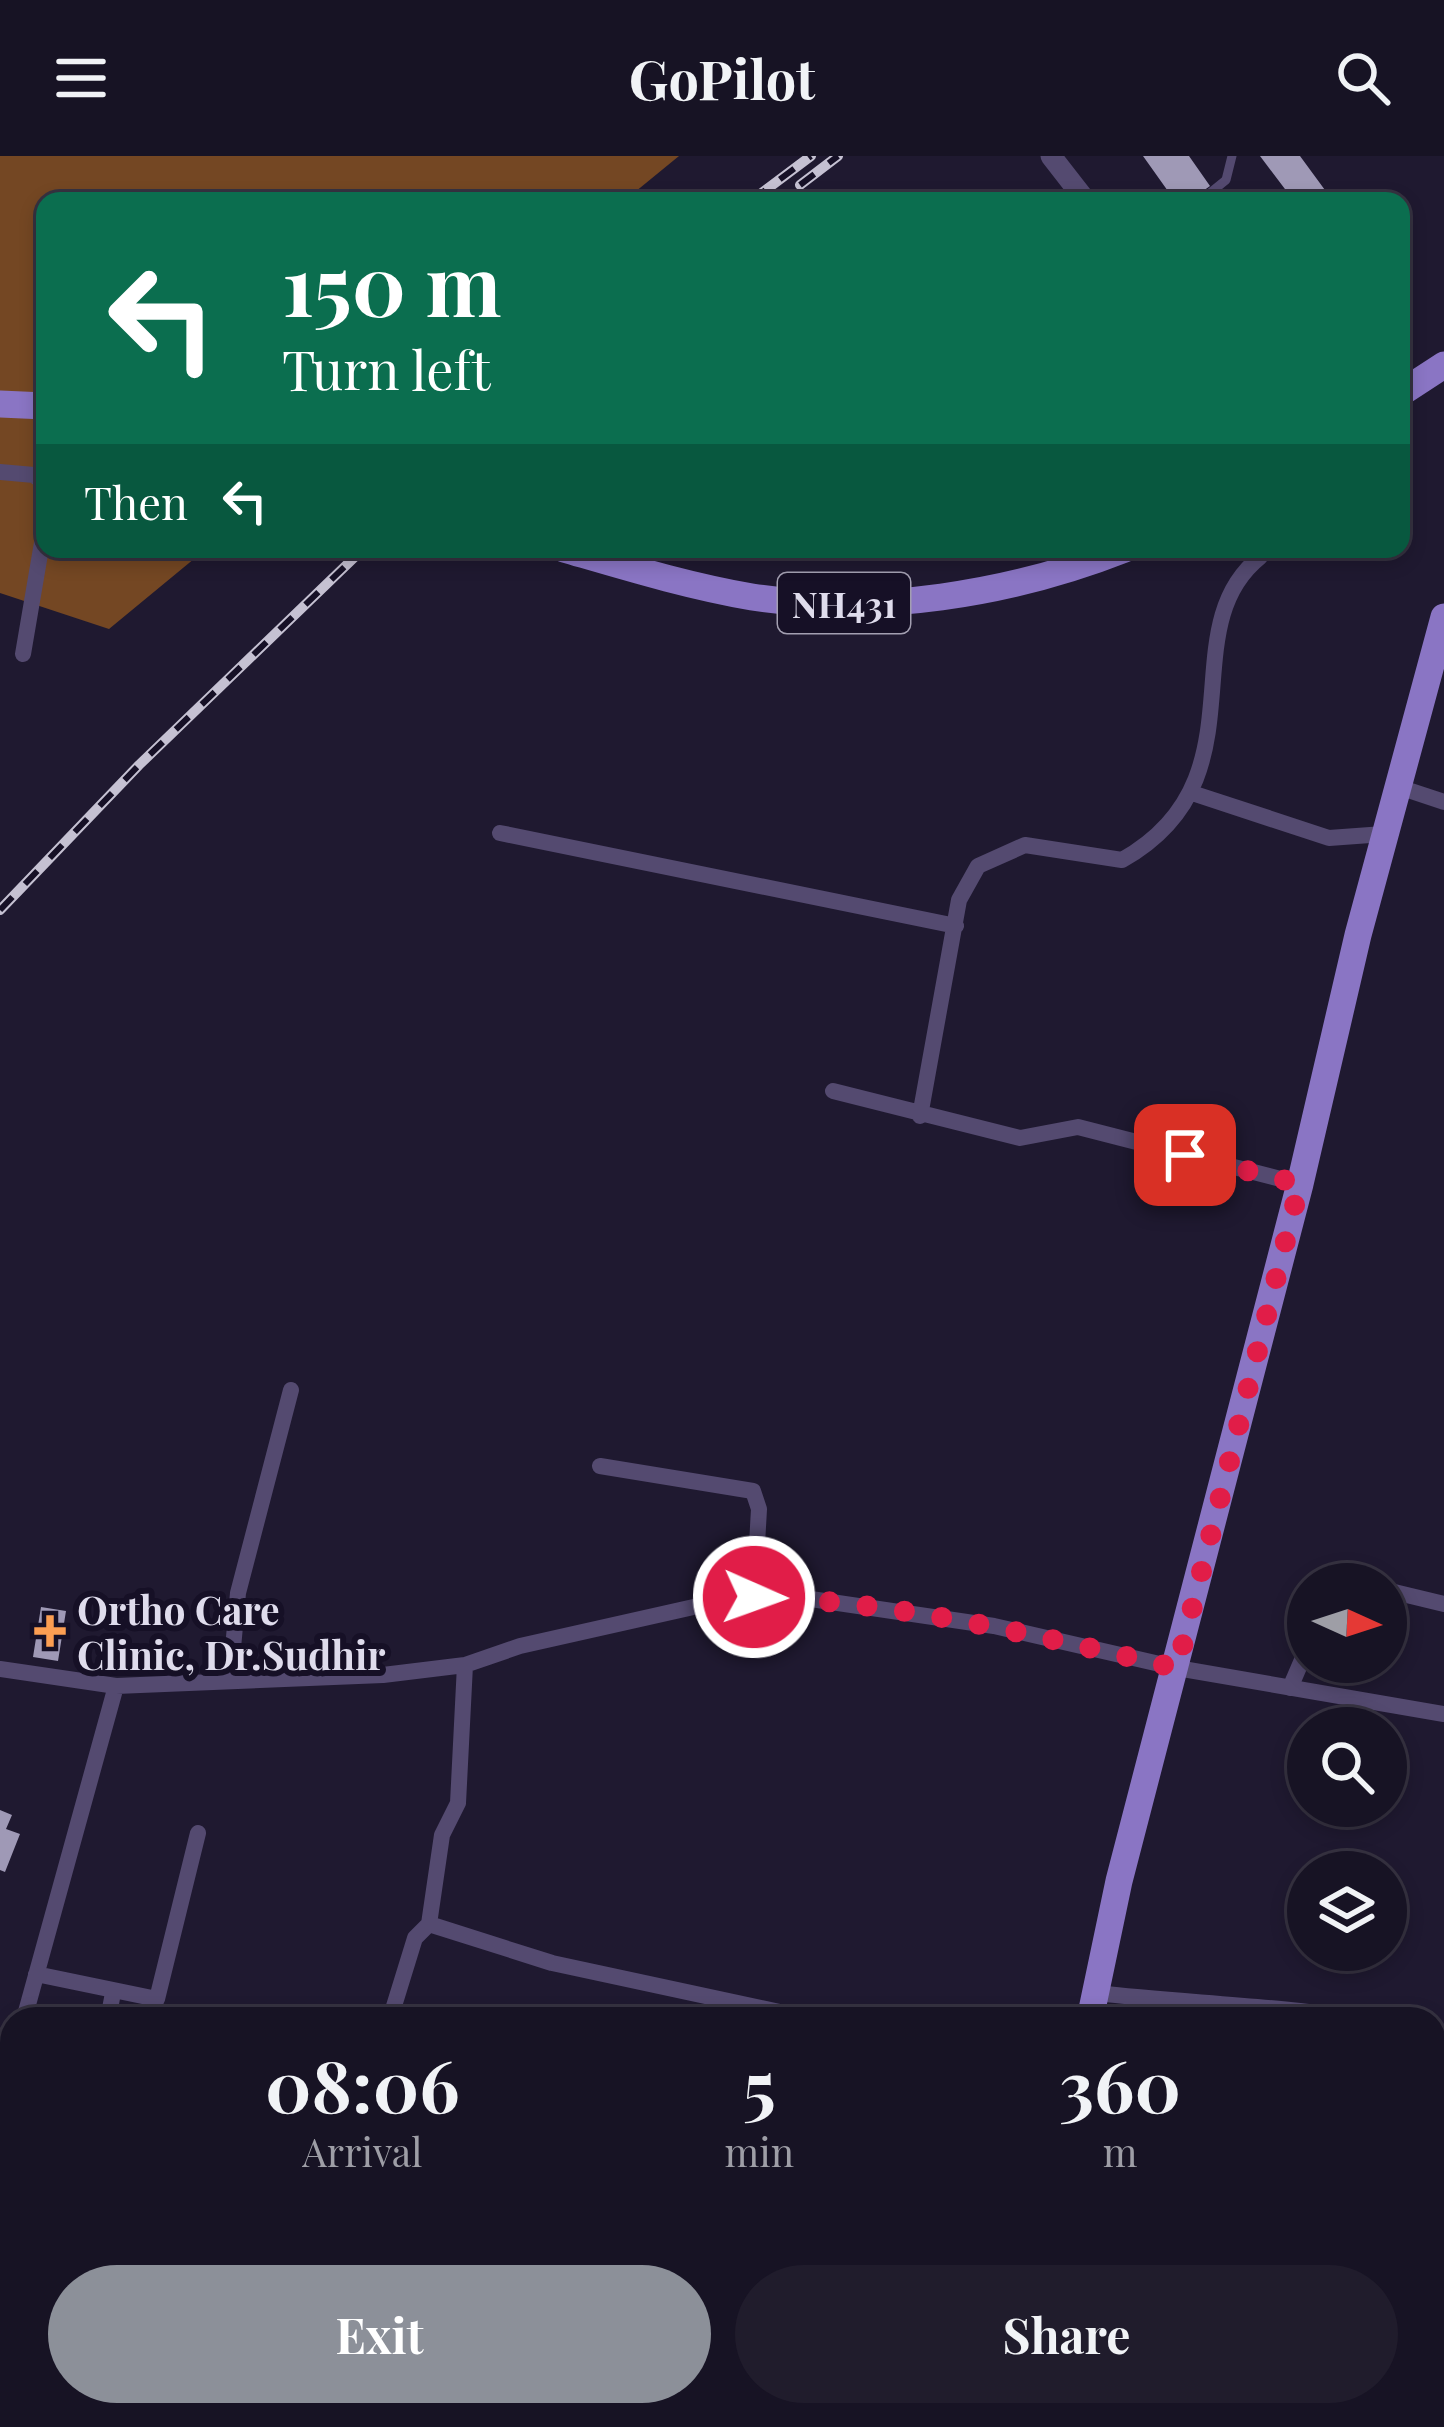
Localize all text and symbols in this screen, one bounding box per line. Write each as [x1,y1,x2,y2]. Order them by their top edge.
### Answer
text: GoPilot [629,42,815,114]
icon: menu [48,45,114,111]
icon: search [1330,45,1396,111]
text: 150 m [282,226,502,338]
icon: left [84,240,240,396]
text: Turn left [282,333,491,405]
icon: left [212,468,278,534]
text: Then [84,471,188,531]
road number: NH431 [778,573,910,633]
pin [1134,1104,1236,1206]
icon: arrive [1152,1122,1218,1188]
position arrow [691,1534,817,1660]
north arrow [1287,1563,1407,1683]
map controls [1287,1563,1407,1971]
place label: Ortho Care Clinic, Dr.Sudhir [77,1583,386,1680]
marker: Ortho Care Clinic, Dr.Sudhir [34,1615,66,1647]
button: search [1287,1707,1407,1827]
button: layers [1287,1851,1407,1971]
text: 08:06 [265,2035,460,2131]
text: 5 [743,2035,776,2131]
text: 360 [1059,2035,1181,2131]
text: Arrival [302,2125,422,2177]
text: min [725,2125,794,2177]
text: m [1103,2125,1137,2177]
button: Exit [48,2265,711,2403]
button: Share [735,2265,1398,2403]

